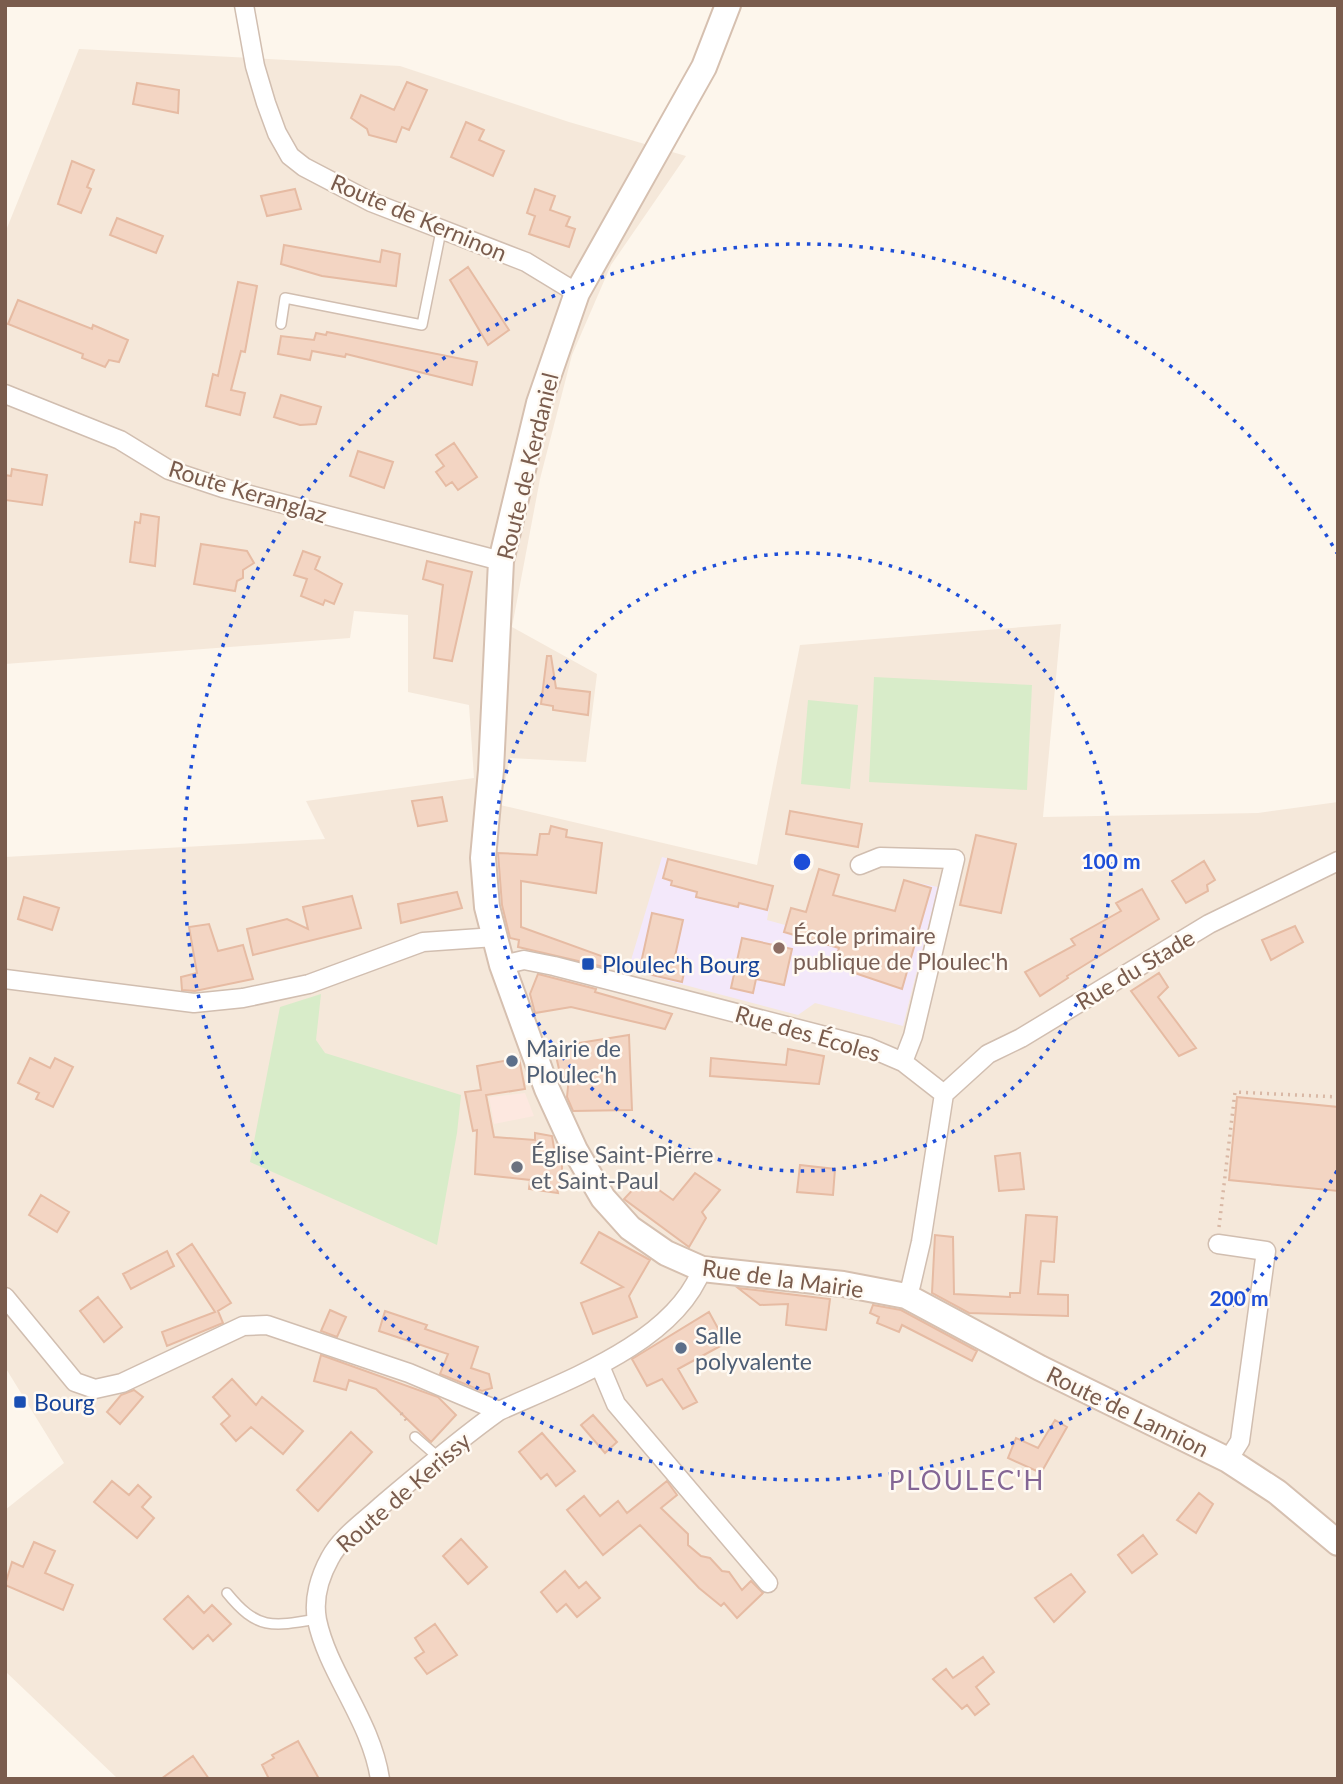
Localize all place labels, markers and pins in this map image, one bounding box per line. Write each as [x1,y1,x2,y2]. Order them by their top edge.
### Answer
centre of rings [790,850,814,874]
place label: École primaire publique de Ploulec'h [793,921,1008,975]
marker: École primaire publique de Ploulec'h [771,940,787,956]
place label: Ploulec'h Bourg [602,950,760,978]
marker: Ploulec'h Bourg [580,956,596,972]
place label: Mairie de Ploulec'h [526,1034,621,1088]
marker: Mairie de Ploulec'h [504,1053,520,1069]
place label: Église Saint-Pierre et Saint-Paul [531,1140,713,1194]
marker: Église Saint-Pierre et Saint-Paul [509,1159,525,1175]
place label: Salle polyvalente [695,1321,812,1375]
marker: Salle polyvalente [673,1340,689,1356]
place label: Bourg [34,1388,95,1416]
marker: Bourg [12,1394,28,1410]

